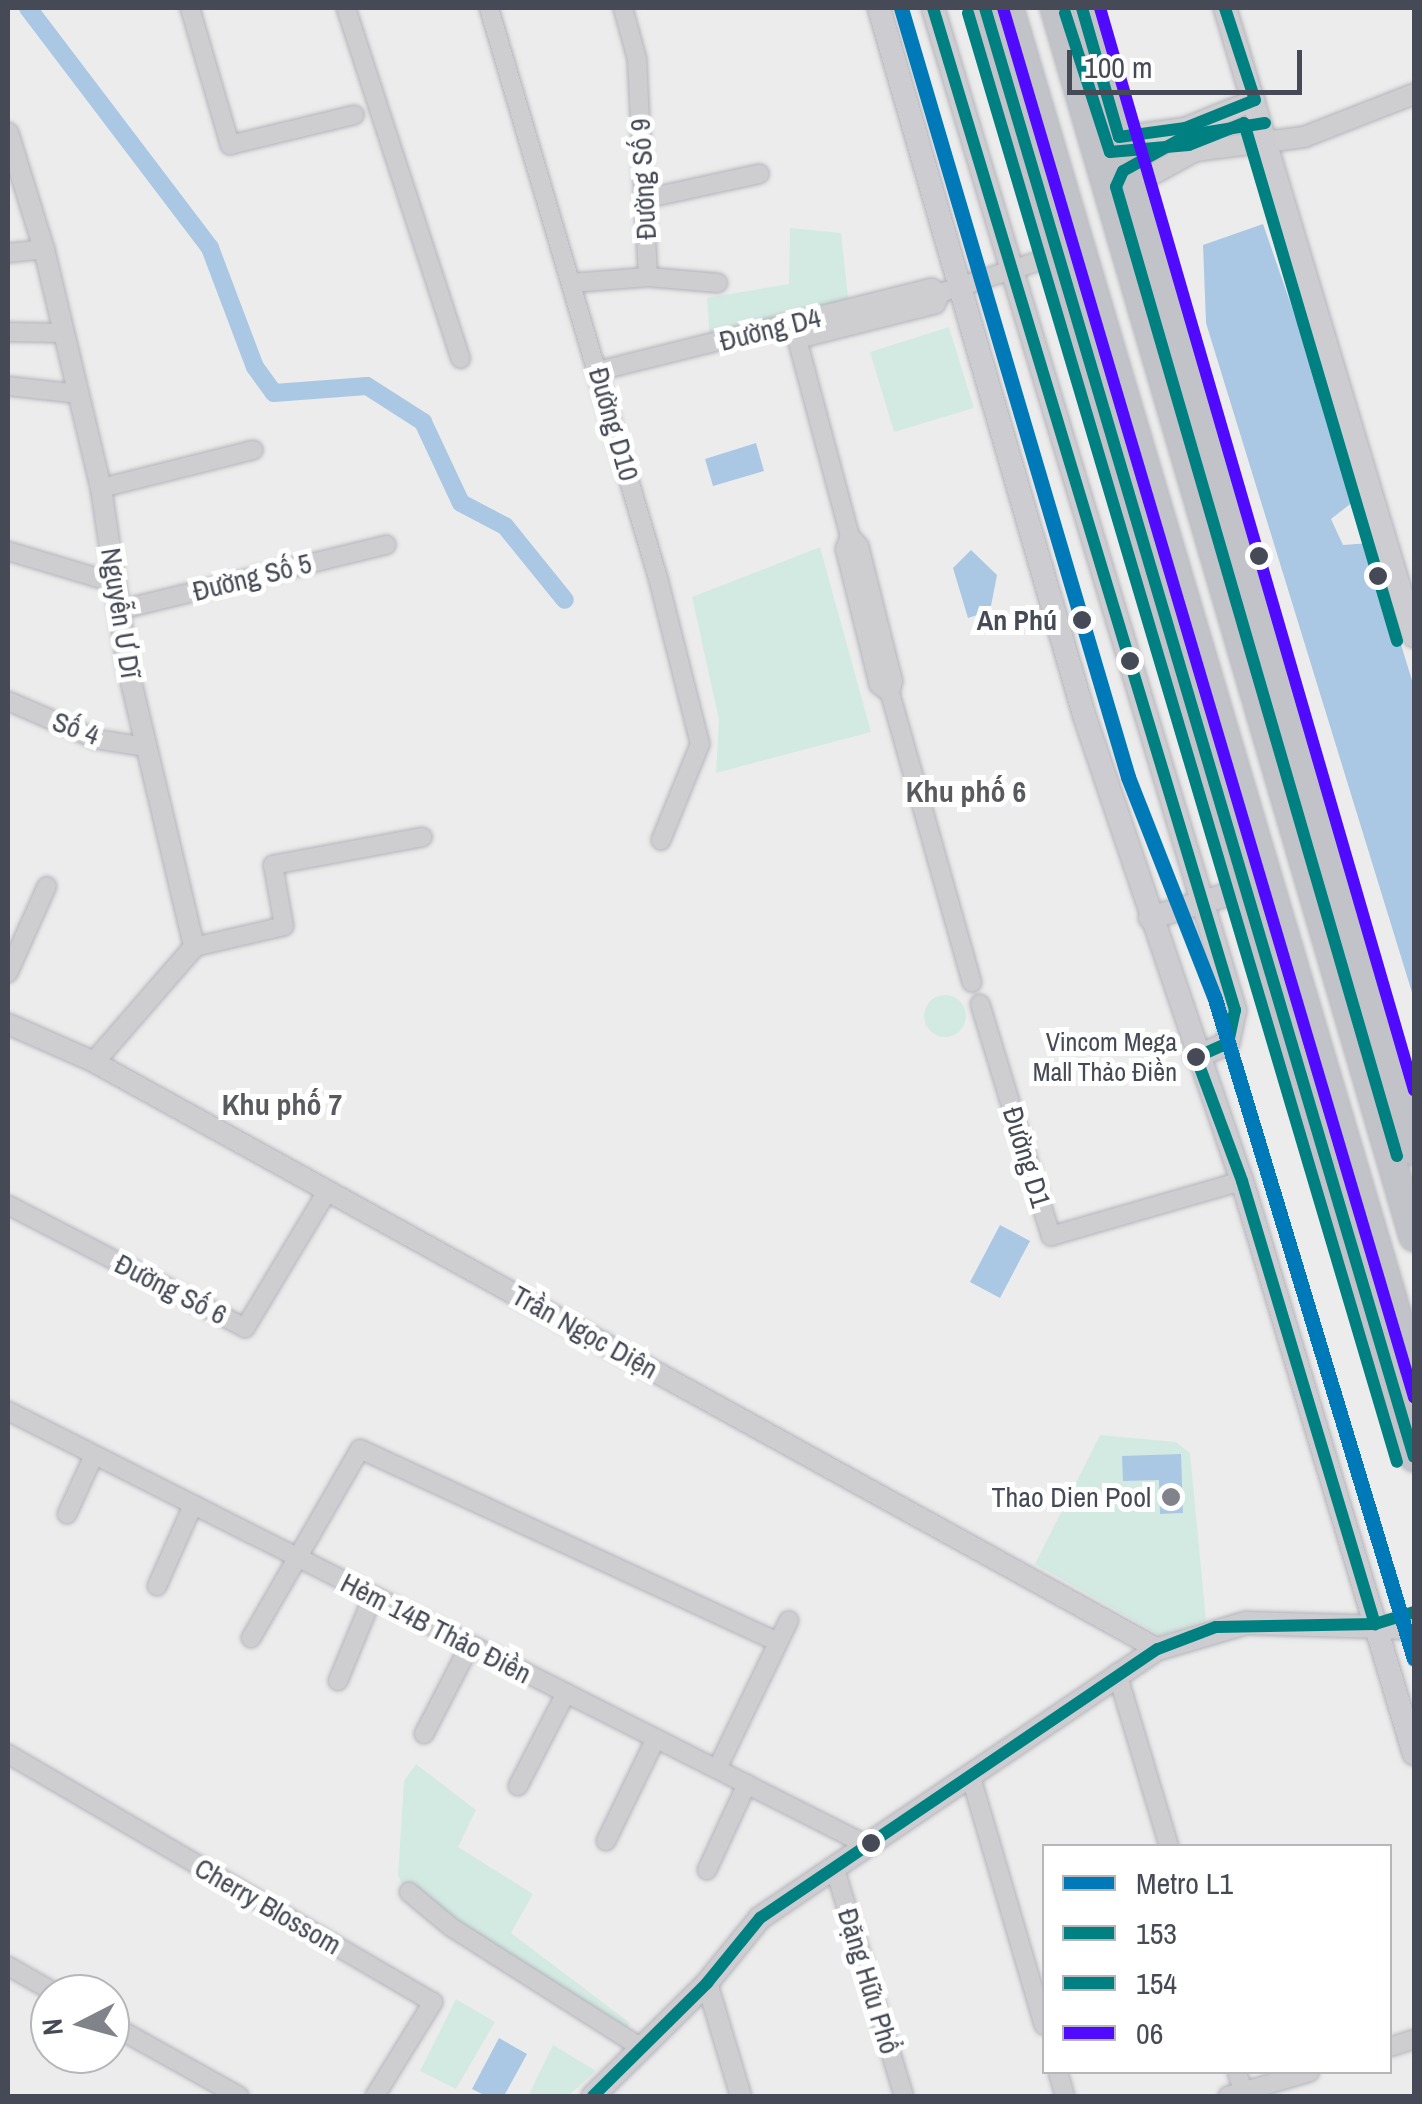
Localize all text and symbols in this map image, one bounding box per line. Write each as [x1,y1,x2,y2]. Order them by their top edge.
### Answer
scale bar [1072,30,1307,92]
text: 100 m [1084,47,1152,87]
street label: Đường Số 9 [623,118,663,240]
street label: Đường D4 [716,300,824,358]
street label: Đường D10 [582,364,646,484]
street label: Nguyễn Ư Dĩ [94,545,148,681]
street label: Đường Số 5 [189,546,315,608]
unlabelled marker [1249,546,1269,566]
unlabelled marker [1368,566,1388,586]
place label: An Phú [977,603,1057,637]
marker: An Phú [1066,604,1098,636]
unlabelled marker [1120,651,1140,671]
street label: Số 4 [48,704,104,752]
district label: Khu phố 6 [906,773,1026,809]
place label: Vincom Mega Mall Thảo Điền [1032,1026,1177,1088]
marker: Vincom Mega Mall Thảo Điền [1186,1047,1206,1067]
district label: Khu phố 7 [222,1086,342,1122]
street label: Đường D1 [996,1103,1058,1211]
street label: Đường Số 6 [109,1247,233,1331]
street label: Trần Ngọc Diện [506,1278,664,1386]
place label: Thao Dien Pool [991,1480,1151,1514]
marker: Thao Dien Pool [1160,1486,1182,1508]
street label: Hẻm 14B Thảo Điền [335,1566,537,1690]
unlabelled marker [861,1833,881,1853]
legend [1042,1844,1392,2074]
street label: Cherry Blossom [189,1851,347,1961]
text: Metro L1 [1136,1863,1233,1903]
street label: Đặng Hữu Phổ [831,1904,907,2058]
text: 153 [1136,1913,1177,1953]
text: 154 [1136,1963,1177,2003]
north arrow [30,1974,130,2074]
text: 06 [1136,2013,1163,2053]
text: N [32,2017,72,2037]

